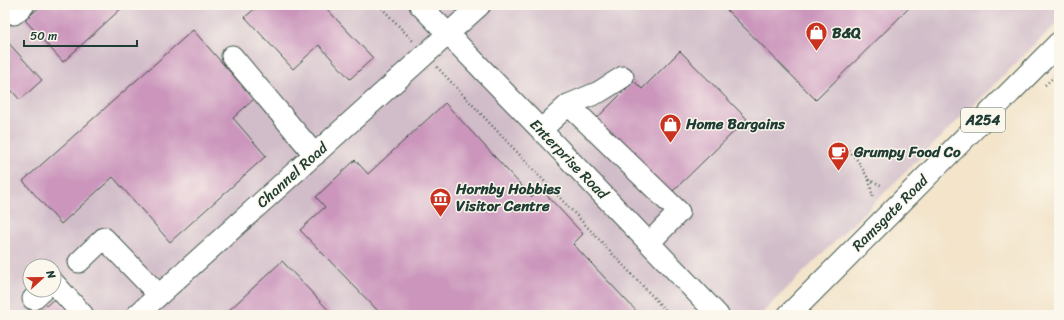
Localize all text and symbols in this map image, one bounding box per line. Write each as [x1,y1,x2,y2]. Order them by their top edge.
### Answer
shop icon: B&Q [803,20,829,53]
place label: B&Q [832,20,861,46]
scale bar [24,22,137,48]
text: 50 m [30,25,57,47]
road number: A254 [961,108,1005,132]
shop icon: Home Bargains [657,111,683,144]
place label: Home Bargains [685,111,786,137]
street label: Enterprise Road [523,112,615,206]
street label: Channel Road [250,135,335,214]
cafe icon: Grumpy Food Co [826,139,852,172]
place label: Grumpy Food Co [853,139,961,165]
street label: Ramsgate Road [845,168,935,258]
place label: Hornby Hobbies Visitor Centre [455,176,562,219]
museum icon: Hornby Hobbies Visitor Centre [427,185,453,218]
north arrow [22,258,62,298]
text: N [40,266,61,282]

